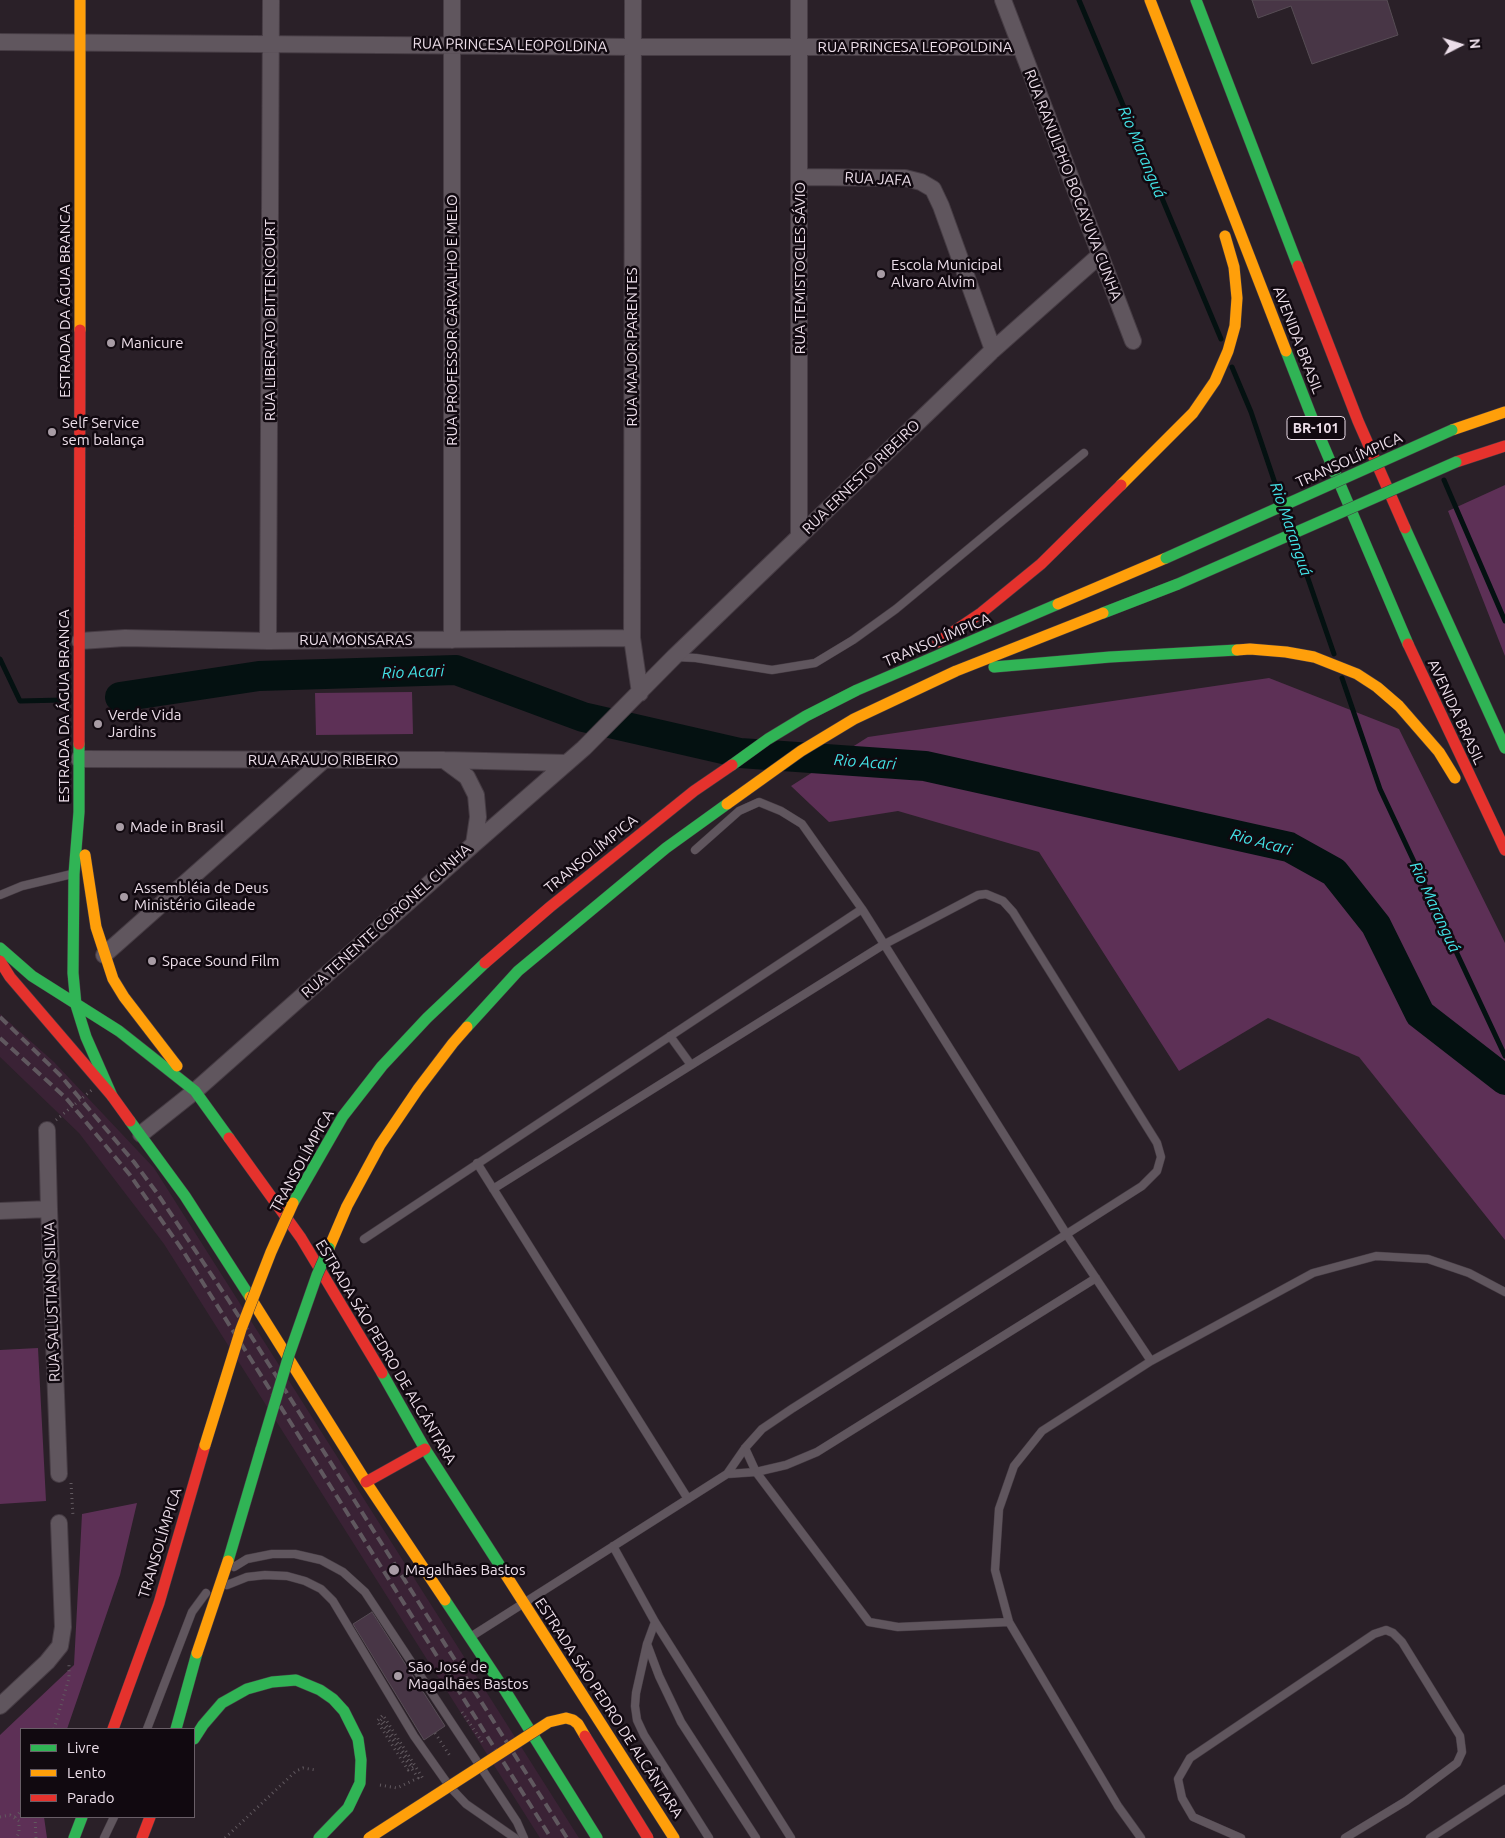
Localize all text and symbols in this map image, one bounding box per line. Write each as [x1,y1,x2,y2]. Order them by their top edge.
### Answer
north arrow [1435,20,1485,70]
street label: RUA PRINCESA LEOPOLDINA [412,34,608,56]
street label: RUA PRINCESA LEOPOLDINA [818,38,1012,56]
text: N [1467,38,1483,50]
street label: RUA RANULPHO BOCAYUVA CUNHA [1021,67,1125,303]
water label: Rio Maranguá [1114,103,1170,201]
street label: RUA JAFA [844,168,912,190]
street label: RUA TEMISTOCLES SÁVIO [791,182,809,354]
street label: RUA PROFESSOR CARVALHO E MELO [443,194,461,446]
street label: ESTRADA DA ÁGUA BRANCA [56,204,74,398]
street label: RUA LIBERATO BITTENCOURT [261,219,279,421]
place label: Escola Municipal Alvaro Alvim [891,256,1002,291]
street label: RUA MAJOR PARENTES [623,268,641,426]
marker: Escola Municipal Alvaro Alvim [875,268,887,280]
street label: AVENIDA BRASIL [1269,284,1327,396]
place label: Manicure [121,334,183,352]
marker: Manicure [105,337,117,349]
place label: Self Service sem balança [62,414,145,449]
street label: RUA ERNESTO RIBEIRO [798,416,924,538]
road number: BR-101 [1287,416,1345,439]
marker: Self Service sem balança [46,426,58,438]
street label: TRANSOLÍMPICA [1293,428,1405,492]
water label: Rio Maranguá [1266,480,1316,578]
street label: ESTRADA DA ÁGUA BRANCA [55,609,73,803]
street label: TRANSOLÍMPICA [881,609,993,671]
street label: RUA MONSARAS [299,631,413,649]
street label: AVENIDA BRASIL [1424,657,1488,767]
water label: Rio Acari [381,661,445,683]
place label: Verde Vida Jardins [108,706,182,741]
marker: Verde Vida Jardins [92,718,104,730]
water label: Rio Acari [833,750,897,774]
street label: RUA ARAUJO RIBEIRO [248,751,398,769]
street label: TRANSOLÍMPICA [541,811,641,897]
place label: Made in Brasil [130,818,224,836]
marker: Made in Brasil [114,821,126,833]
water label: Rio Acari [1228,825,1294,859]
street label: RUA TENENTE CORONEL CUNHA [298,840,474,1002]
water label: Rio Maranguá [1406,859,1464,955]
place label: Assembléia de Deus Ministério Gileade [134,879,268,914]
marker: Assembléia de Deus Ministério Gileade [118,891,130,903]
place label: Space Sound Film [162,952,279,970]
marker: Space Sound Film [146,955,158,967]
street label: TRANSOLÍMPICA [266,1106,338,1216]
street label: RUA SALUSTIANO SILVA [40,1222,64,1382]
street label: ESTRADA SÃO PEDRO DE ALCÂNTARA [312,1236,460,1468]
street label: TRANSOLÍMPICA [135,1486,185,1600]
place label: Magalhães Bastos [405,1561,525,1579]
marker: Magalhães Bastos [387,1563,401,1577]
street label: ESTRADA SÃO PEDRO DE ALCÂNTARA [531,1595,687,1821]
place label: São José de Magalhães Bastos [408,1658,528,1693]
marker: São José de Magalhães Bastos [392,1670,404,1682]
legend [20,1728,195,1818]
text: Livre [67,1739,100,1756]
text: Lento [67,1764,106,1781]
text: Parado [67,1789,114,1806]

